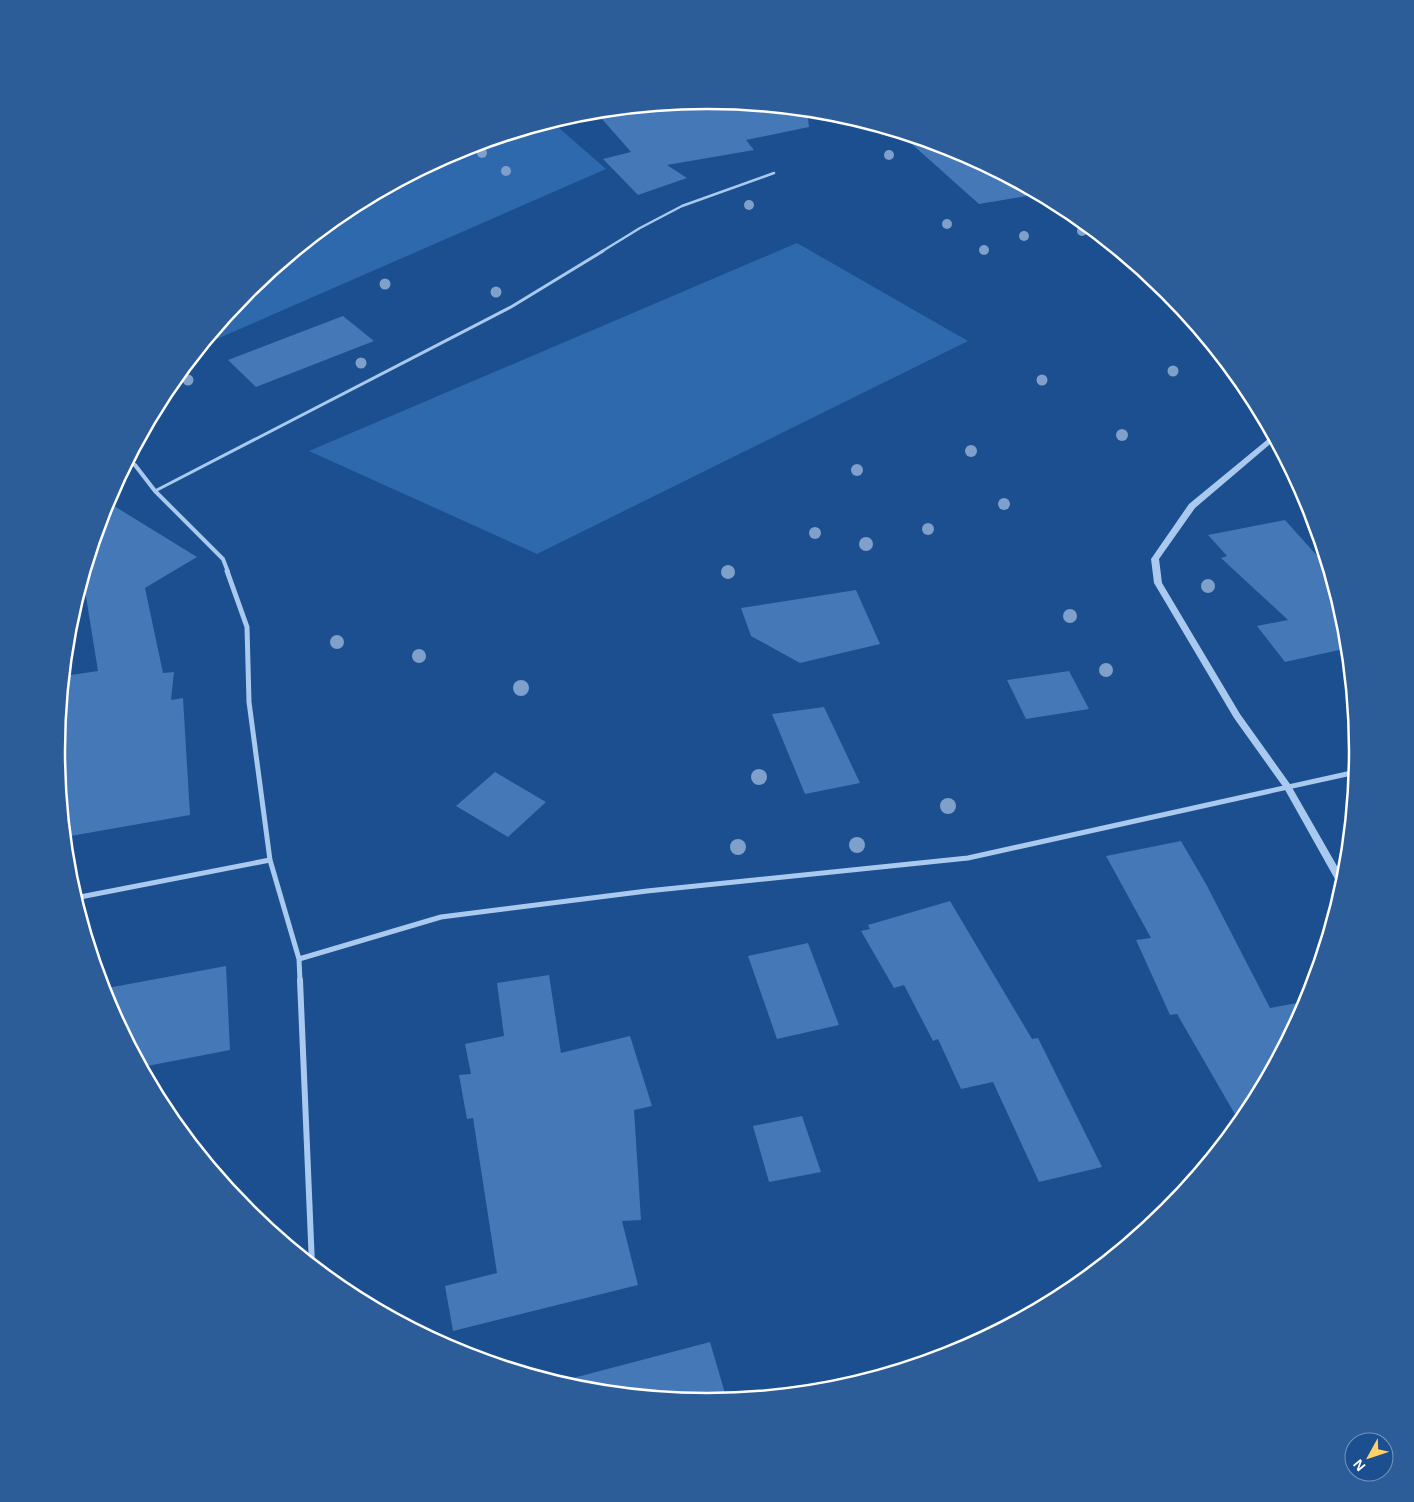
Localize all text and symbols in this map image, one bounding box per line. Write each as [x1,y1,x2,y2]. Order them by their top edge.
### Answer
north arrow [1344,1432,1394,1482]
text: N [1350,1456,1368,1474]

